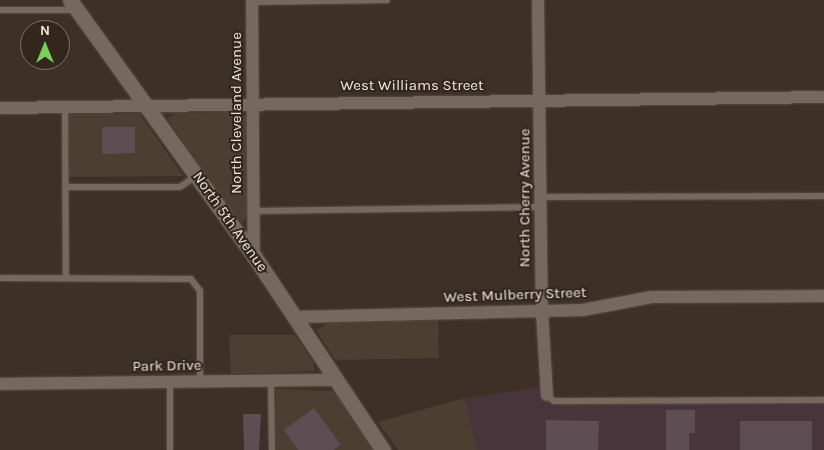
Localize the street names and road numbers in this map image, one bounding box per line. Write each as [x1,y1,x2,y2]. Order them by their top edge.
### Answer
street label: North Cleveland Avenue [228,32,246,194]
street label: West Williams Street [340,77,484,95]
street label: North Cherry Avenue [516,129,534,267]
street label: North 5th Avenue [189,168,271,276]
street label: West Mulberry Street [443,284,587,306]
street label: Park Drive [132,356,202,376]

